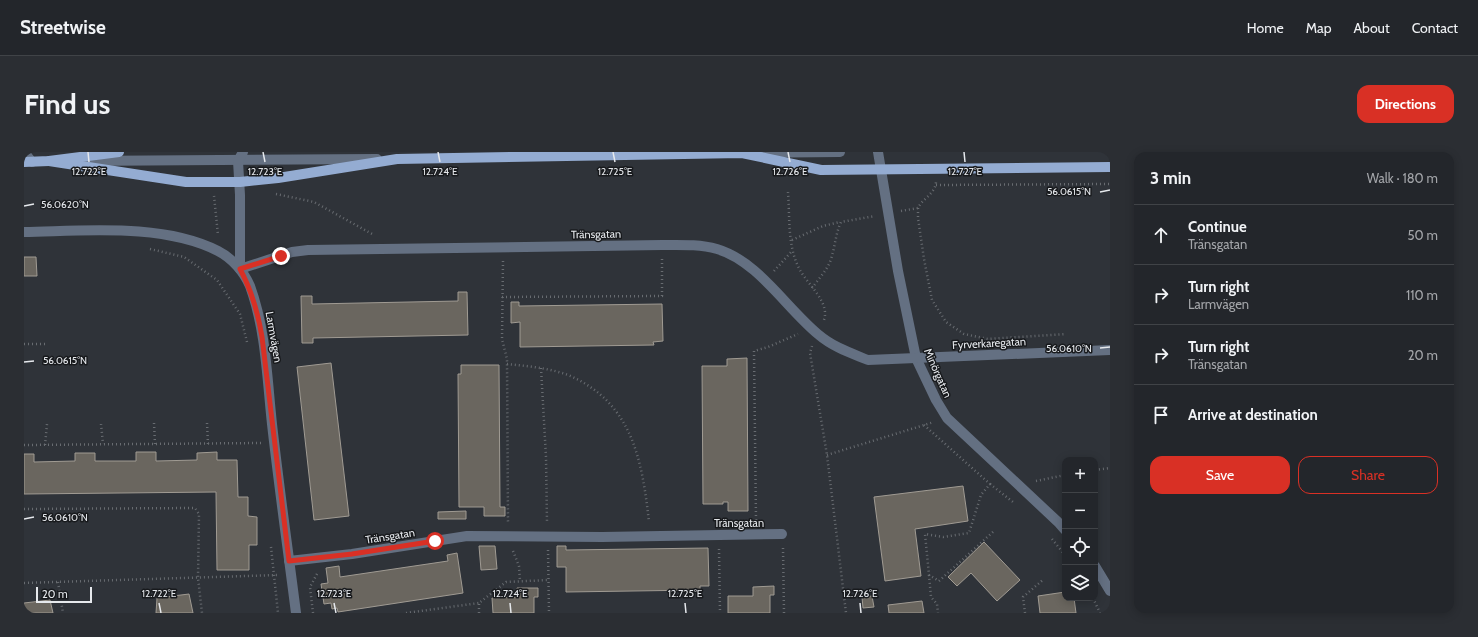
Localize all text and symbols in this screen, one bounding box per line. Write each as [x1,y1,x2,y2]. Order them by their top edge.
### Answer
text: Streetwise [20,16,106,39]
text: Home [1247,19,1284,37]
text: Map [1306,19,1331,37]
text: About [1353,19,1390,37]
text: Contact [1412,19,1458,37]
button: Directions [1357,85,1454,123]
text: Find us [24,87,110,121]
text: 12.722°E [72,165,107,178]
text: 12.723°E [248,165,283,178]
text: 12.724°E [423,165,458,178]
text: 12.725°E [598,165,633,178]
text: 12.726°E [773,165,808,178]
text: 12.727°E [948,165,983,178]
text: 3 min [1150,168,1191,188]
text: Walk · 180 m [1367,170,1438,186]
text: 56.0615°N [1047,185,1091,198]
text: 56.0620°N [41,198,89,211]
text: Continue [1188,218,1247,236]
icon: ahead [1150,224,1172,246]
street label: Tränsgatan [571,227,621,241]
text: 50 m [1408,227,1438,243]
text: Tränsgatan [1188,236,1247,252]
route end [272,247,290,265]
text: Turn right [1188,278,1249,296]
icon: right [1150,284,1172,306]
text: 110 m [1406,287,1438,303]
text: Larmvägen [1188,296,1249,312]
street label: Larmvägen [263,310,285,364]
street label: Fyrverkaregatan [952,334,1026,352]
text: Turn right [1188,338,1249,356]
text: 56.0610°N [1046,342,1092,355]
icon: right [1150,344,1172,366]
street label: Minörgatan [921,346,955,400]
text: 20 m [1408,347,1438,363]
text: 56.0615°N [43,354,87,367]
text: Tränsgatan [1188,356,1247,372]
icon: arrive [1150,404,1172,426]
text: Arrive at destination [1188,406,1318,424]
button: Save [1150,456,1290,494]
button: Share [1298,456,1438,494]
map controls [1062,457,1098,601]
button: + [1062,457,1098,493]
button: − [1062,493,1098,529]
text: 56.0610°N [42,511,88,524]
street label: Tränsgatan [714,516,764,530]
street label: Tränsgatan [364,525,416,547]
button: locate [1062,529,1098,565]
route start [426,532,444,550]
button: layers [1062,565,1098,601]
scale bar [36,585,92,604]
text: 20 m [42,587,68,601]
text: 12.722°E [142,587,177,600]
text: 12.723°E [317,587,352,600]
text: 12.724°E [493,587,528,600]
text: 12.725°E [668,587,703,600]
text: 12.726°E [843,587,878,600]

